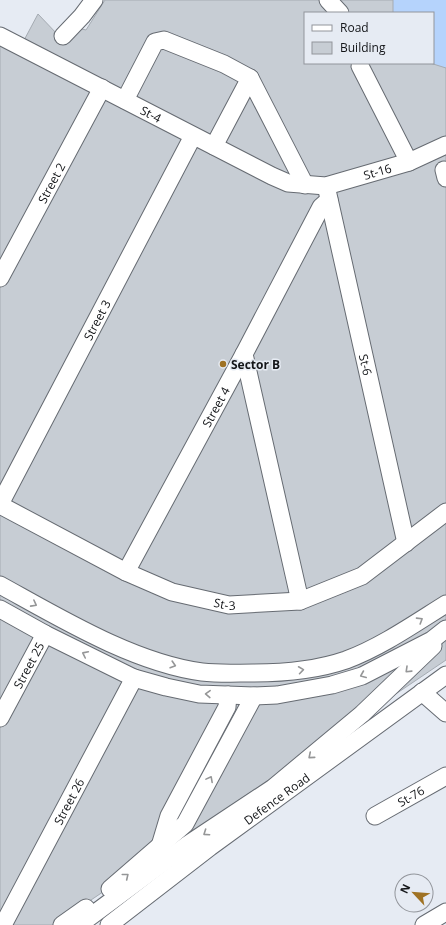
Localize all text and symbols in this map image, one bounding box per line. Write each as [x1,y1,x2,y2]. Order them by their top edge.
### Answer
legend [304,12,434,64]
text: Road [340,19,369,36]
text: Building [340,39,386,56]
street label: St-4 [138,101,165,126]
street label: St-16 [361,159,394,183]
street label: Street 2 [33,160,69,206]
street label: Street 3 [79,296,114,343]
street label: St-6 [355,352,377,377]
place label: Sector B [231,356,280,373]
marker: Sector B [218,359,228,369]
street label: Street 4 [198,383,233,430]
street label: St-3 [212,593,236,614]
one-way arrow [30,599,38,606]
one-way arrow [416,617,423,624]
street label: Street 25 [9,639,48,691]
one-way arrow [82,651,89,659]
one-way arrow [169,660,176,669]
one-way arrow [298,665,305,674]
one-way arrow [405,665,413,673]
one-way arrow [360,670,367,678]
one-way arrow [205,690,211,698]
one-way arrow [308,752,316,759]
street label: Defence Road [240,769,313,828]
street label: Street 26 [49,775,88,828]
one-way arrow [205,776,212,783]
street label: St-76 [394,781,427,810]
one-way arrow [203,828,210,836]
one-way arrow [122,873,129,880]
north arrow [394,873,434,913]
text: N [396,881,413,896]

